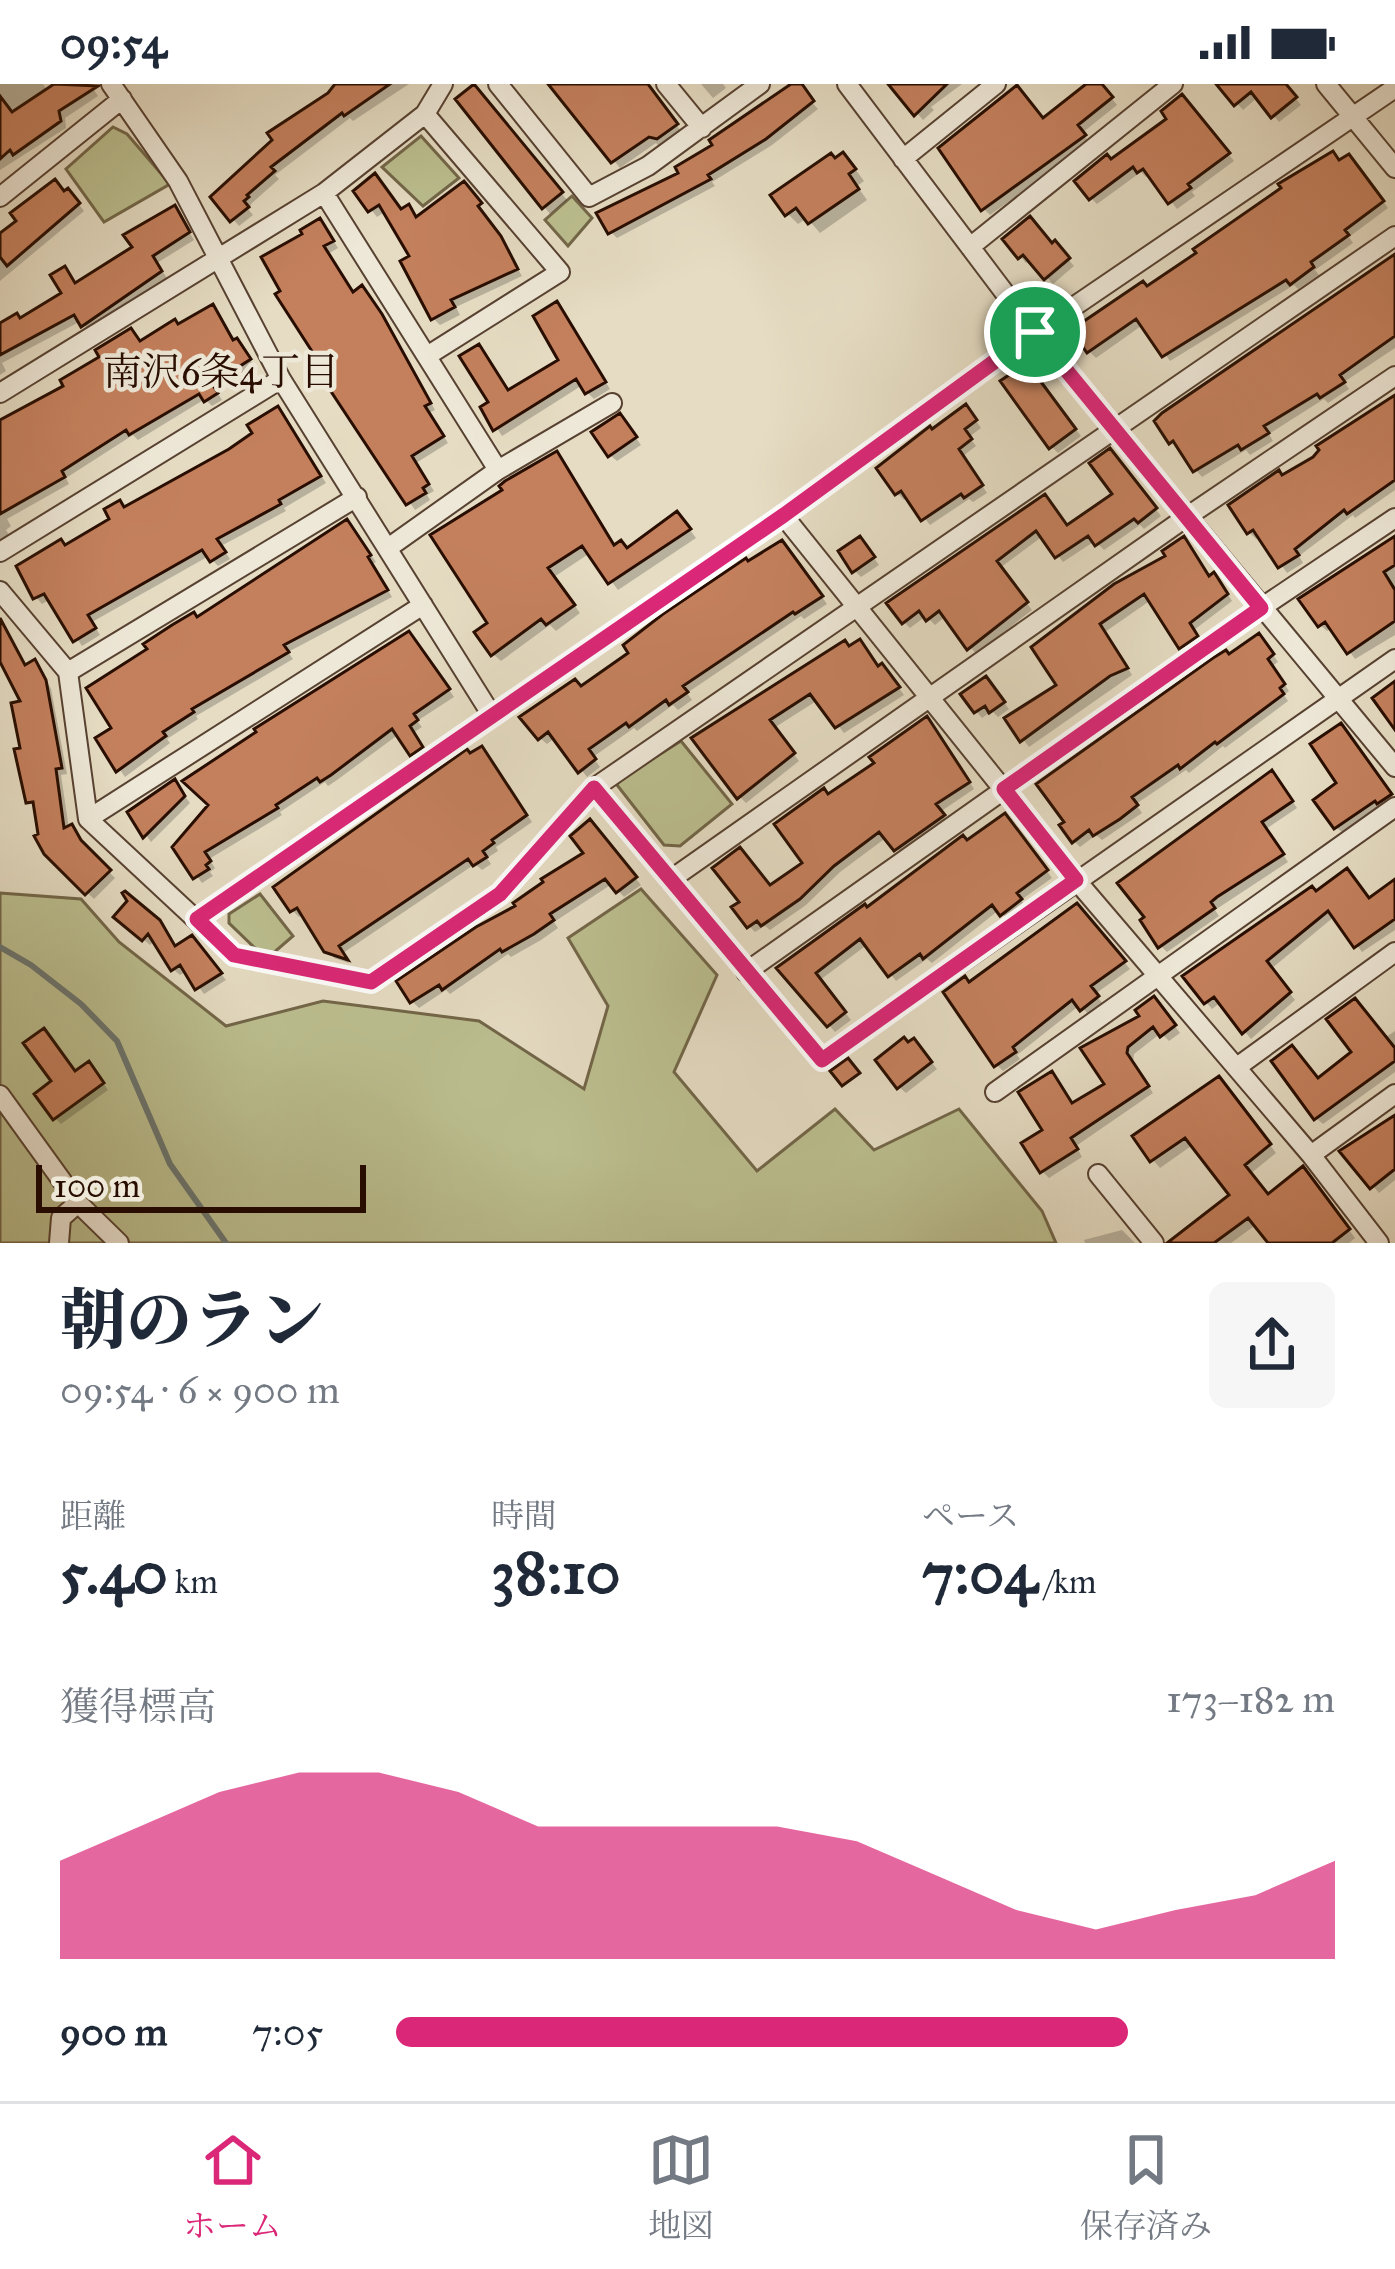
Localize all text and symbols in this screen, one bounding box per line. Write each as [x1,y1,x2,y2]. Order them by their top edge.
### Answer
text: 09:54 [60,15,167,70]
pin [984,281,1086,383]
icon: arrive [1002,299,1068,365]
district label: 南沢6条4丁目 [103,348,339,396]
scale bar [36,1159,366,1212]
text: 100 m [54,1166,140,1206]
text: 朝のラン [60,1280,324,1361]
button: share [1209,1282,1335,1408]
text: 09:54 · 6 × 900 m [60,1366,340,1414]
text: 距離 [60,1496,126,1536]
text: 時間 [491,1496,557,1536]
text: ペース [922,1496,1019,1536]
text: 5.40 [60,1536,168,1609]
text: 38:10 [491,1536,620,1609]
text: 7:04 [922,1536,1038,1609]
text: km [168,1562,218,1602]
text: /km [1038,1562,1097,1602]
text: 173–182 m [1166,1675,1335,1723]
text: 獲得標高 [60,1683,216,1731]
text: 900 m [60,2008,168,2056]
text: 7:05 [252,2008,323,2056]
tab: ホーム [183,2127,282,2246]
tab: 地図 [648,2127,714,2246]
tab: 保存済み [1080,2127,1212,2246]

